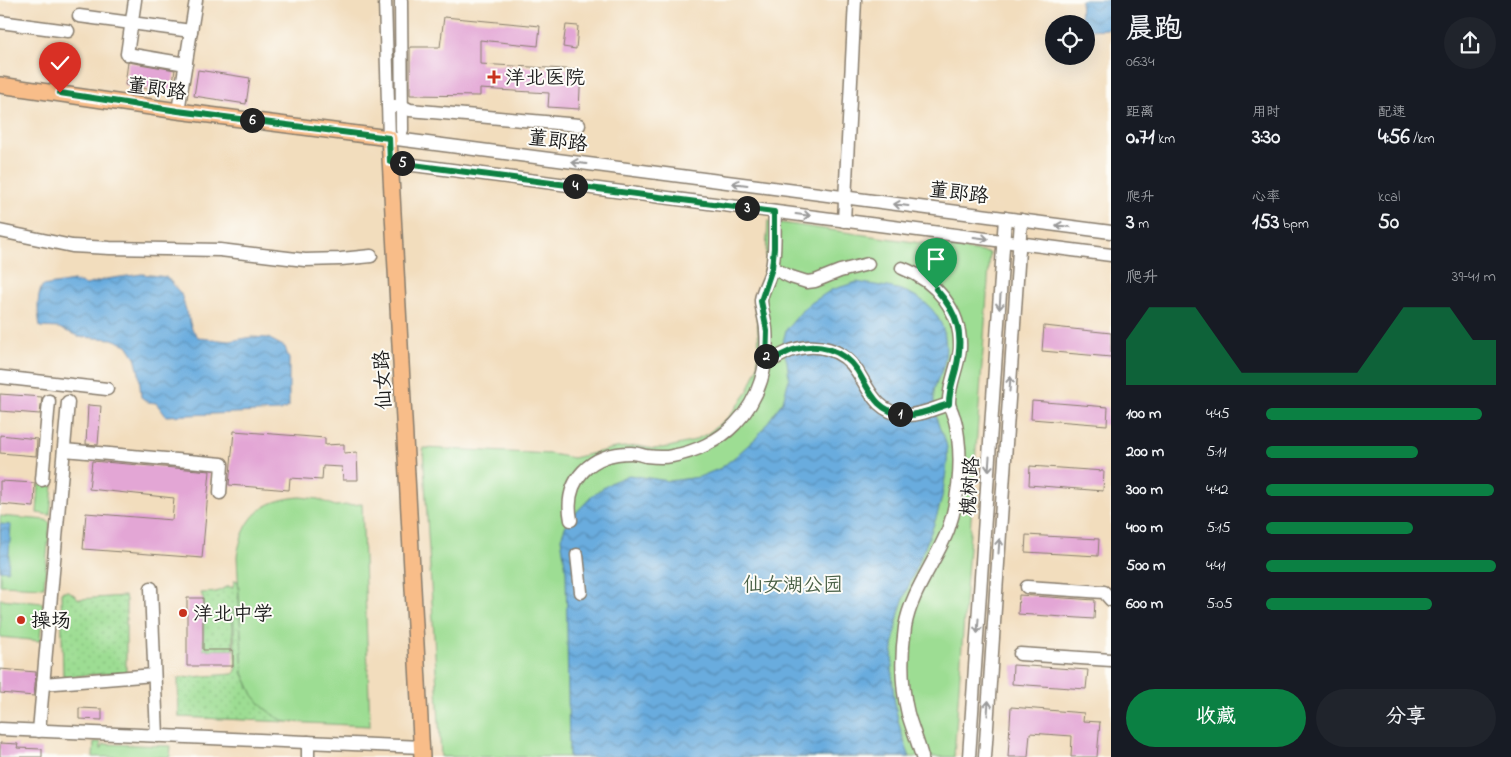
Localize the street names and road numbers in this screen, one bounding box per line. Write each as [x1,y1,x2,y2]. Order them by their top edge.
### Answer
street label: 董郎路 [125,72,189,109]
street label: 董郎路 [526,124,590,161]
street label: 董郎路 [927,176,991,213]
street label: 仙女路 [368,348,401,411]
street label: 槐树路 [955,454,988,517]

